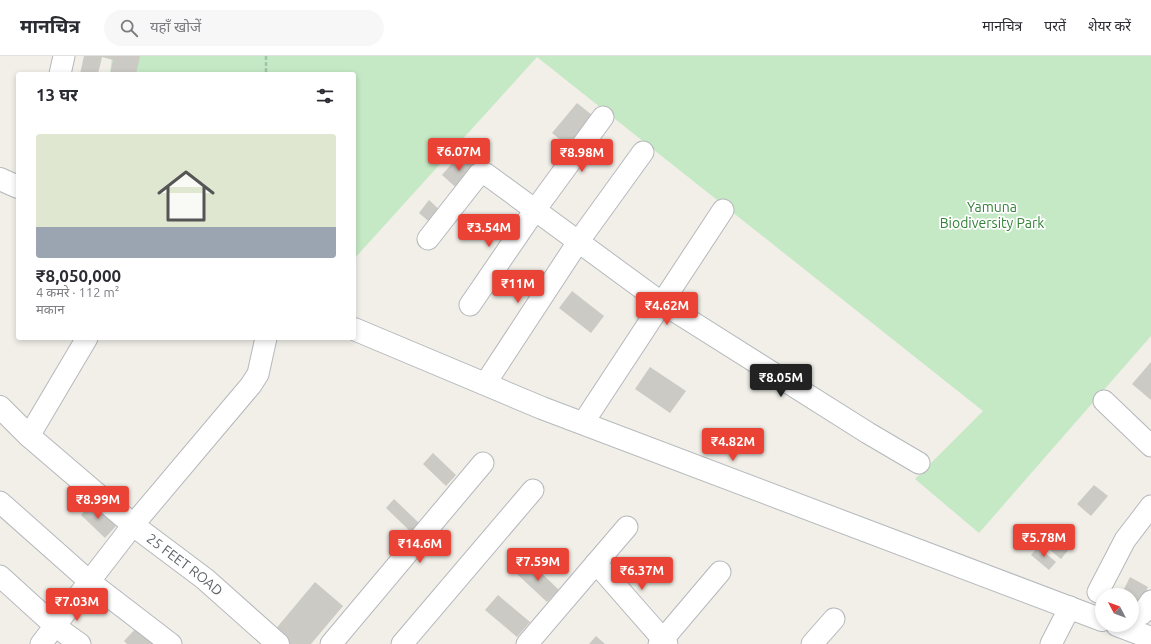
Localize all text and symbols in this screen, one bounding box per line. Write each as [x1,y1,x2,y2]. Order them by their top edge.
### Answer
search box [104,10,384,46]
text: मानचित्र [20,15,80,37]
icon: search [118,17,140,39]
text: यहाँ खोजें [150,18,201,35]
text: मानचित्र [982,18,1022,34]
text: परतें [1044,18,1066,34]
text: शेयर करें [1088,18,1131,34]
text: 13 घर [36,85,78,104]
icon: filters [314,85,336,107]
pin: ₹6.07M [426,138,492,172]
pin: ₹8.98M [549,139,615,173]
text: ₹6.07M [437,144,481,158]
text: ₹8.98M [560,145,604,159]
icon: home [150,160,222,232]
park label: Yamuna Biodiversity Park [940,199,1044,231]
pin: ₹3.54M [456,214,522,248]
text: ₹3.54M [467,220,511,234]
text: ₹8,050,000 [36,266,121,285]
pin: ₹11M [494,270,542,304]
text: ₹11M [501,276,535,290]
text: 4 कमरे · 112 m² [36,285,119,299]
pin: ₹4.62M [634,292,700,326]
text: ₹4.62M [645,298,689,312]
text: मकान [36,302,64,316]
pin: ₹8.05M [748,364,814,398]
text: ₹8.05M [759,370,803,384]
pin: ₹4.82M [700,428,766,462]
text: ₹4.82M [711,434,755,448]
pin: ₹8.99M [65,486,131,520]
text: ₹8.99M [76,492,120,506]
pin: ₹5.78M [1011,524,1077,558]
street label: 25 FEET ROAD [144,530,226,599]
pin: ₹14.6M [387,530,453,564]
text: ₹5.78M [1022,530,1066,544]
text: ₹14.6M [398,536,442,550]
pin: ₹7.59M [505,548,571,582]
text: ₹7.59M [516,554,560,568]
pin: ₹6.37M [609,557,675,591]
text: ₹6.37M [620,563,664,577]
pin: ₹7.03M [44,588,110,622]
north arrow [1095,588,1139,632]
map controls [1095,588,1139,632]
text: ₹7.03M [55,594,99,608]

